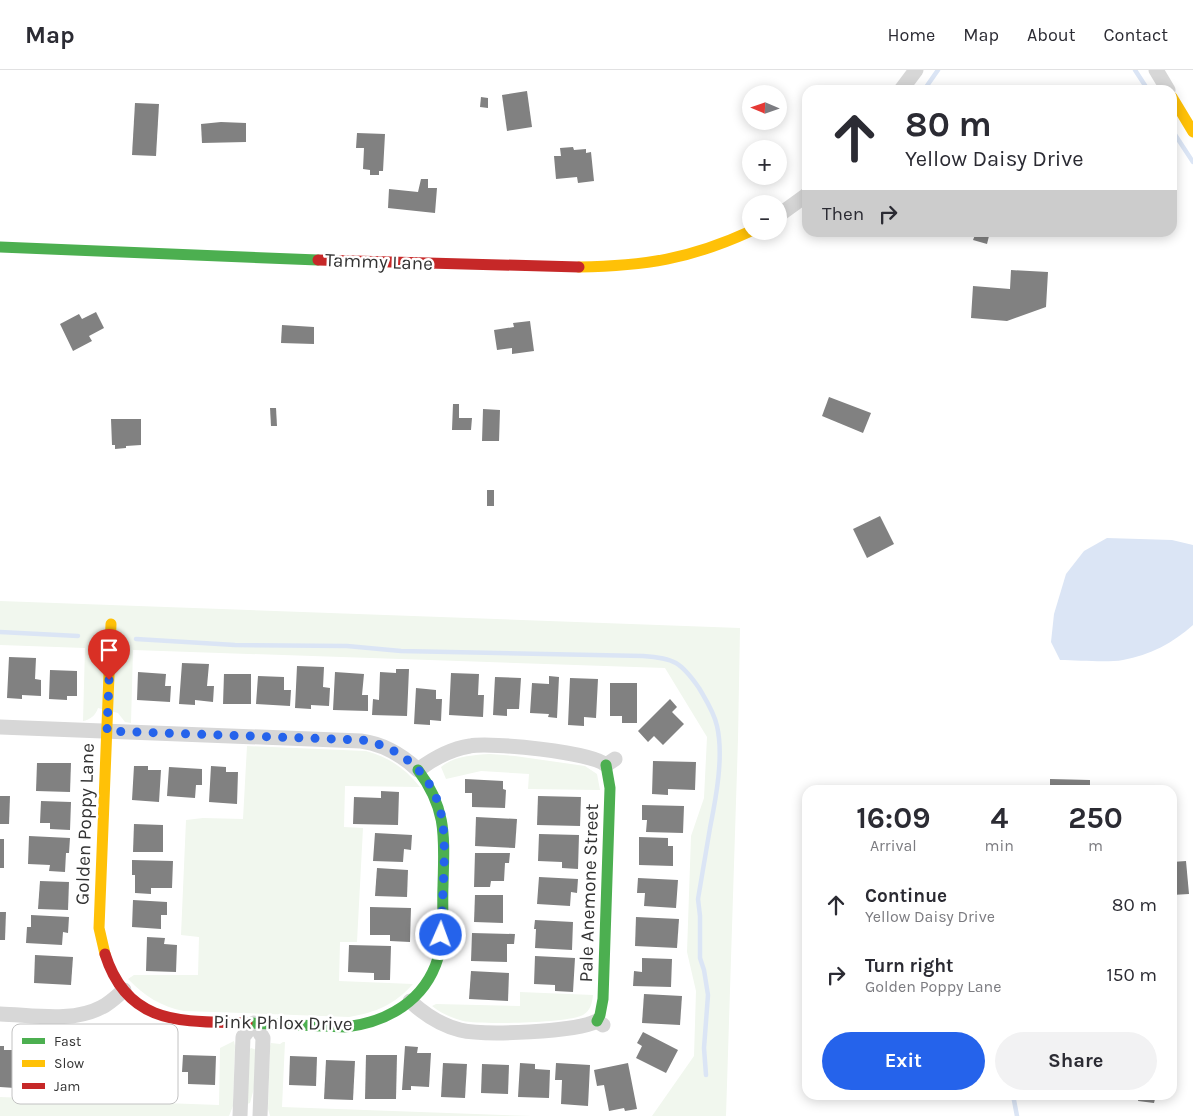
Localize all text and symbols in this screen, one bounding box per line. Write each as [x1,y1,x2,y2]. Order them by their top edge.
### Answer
text: Map [25,21,75,49]
text: Home [887,24,935,46]
text: Map [963,24,999,46]
text: About [1027,24,1076,46]
text: Contact [1104,24,1168,46]
north arrow [742,85,788,130]
map controls [742,85,787,240]
text: 80 m [905,104,992,145]
icon: ahead [822,105,887,170]
button: + [742,140,787,185]
text: Yellow Daisy Drive [905,146,1084,172]
button: − [742,195,787,240]
icon: right [874,200,902,228]
text: Then [822,203,864,225]
street label: Tammy Lane [325,249,433,275]
pin [88,629,130,680]
icon: arrive [95,636,123,664]
street label: Golden Poppy Lane [71,743,99,905]
text: 16:09 [856,800,930,836]
text: 4 [990,800,1008,836]
text: 250 [1068,800,1123,836]
street label: Pale Anemone Street [575,803,603,983]
text: Arrival [870,836,917,855]
text: min [985,836,1014,855]
text: m [1088,836,1103,855]
text: Continue [865,885,947,907]
icon: ahead [822,891,850,919]
text: 80 m [1112,894,1157,916]
text: Yellow Daisy Drive [865,907,995,926]
position arrow [414,908,466,960]
text: Turn right [865,955,954,977]
icon: right [822,961,850,989]
text: 150 m [1106,964,1157,986]
text: Golden Poppy Lane [865,977,1001,996]
street label: Pink Phlox Drive [213,1011,353,1035]
legend [12,1024,178,1104]
button: Exit [822,1032,985,1090]
button: Share [995,1032,1157,1090]
text: Fast [54,1033,81,1050]
text: Slow [54,1055,84,1072]
text: Jam [54,1078,80,1095]

